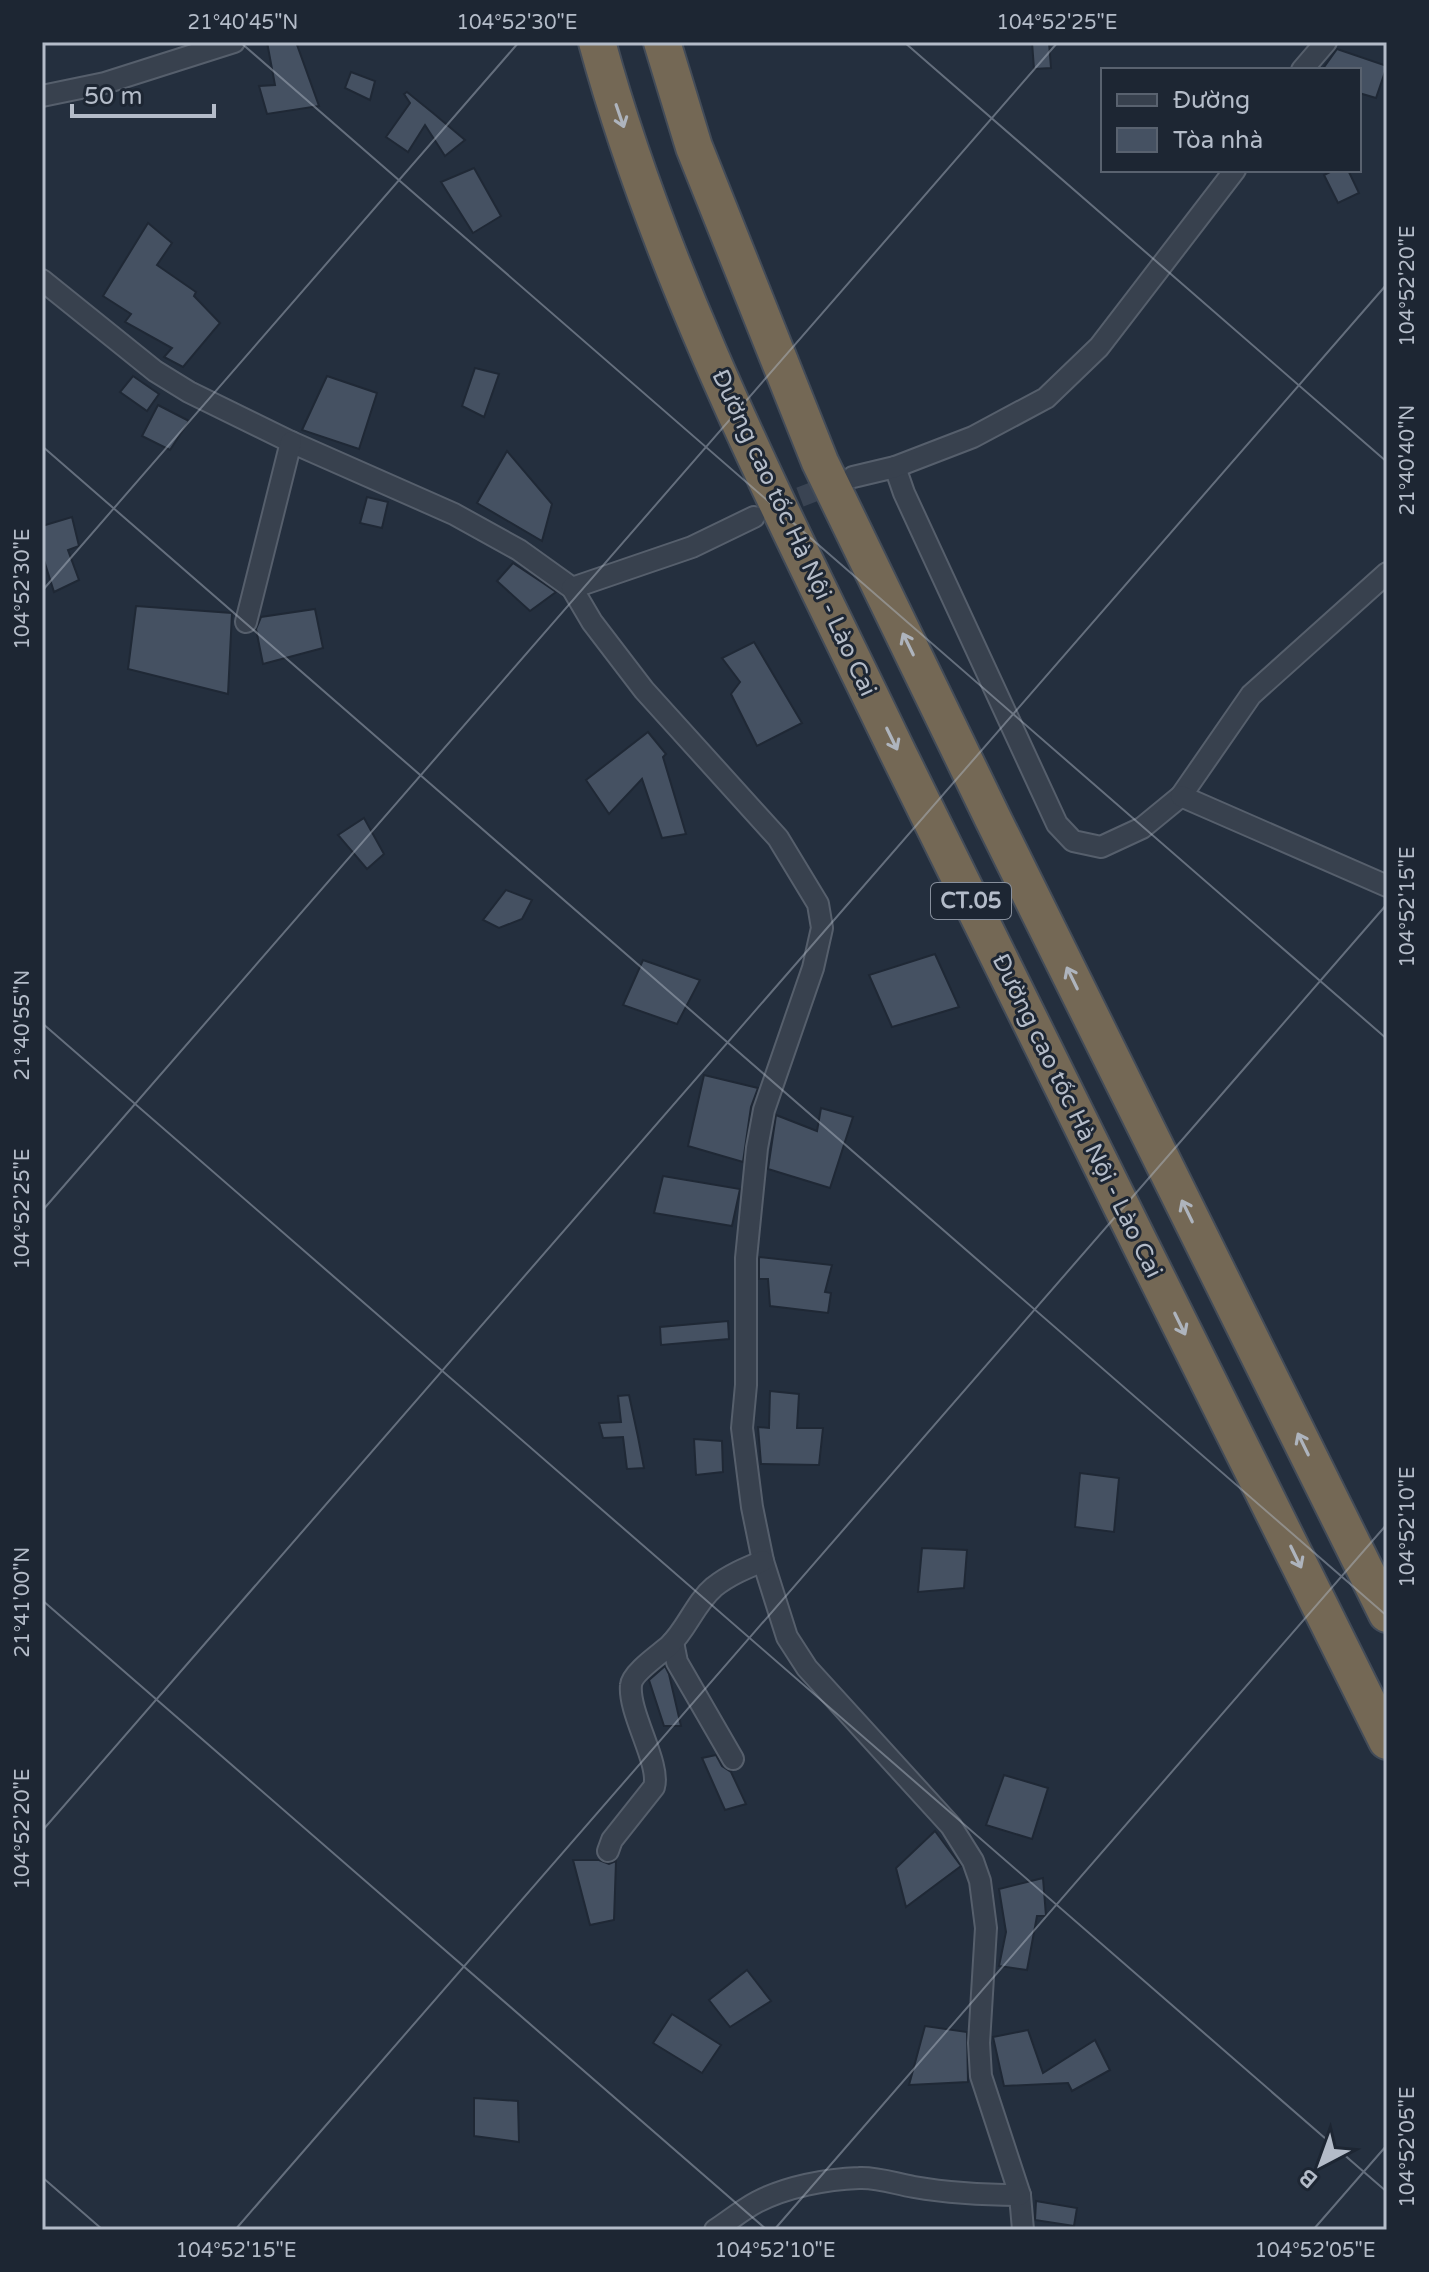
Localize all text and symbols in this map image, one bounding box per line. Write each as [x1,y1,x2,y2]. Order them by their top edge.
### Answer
text: 21°40'45"N [188,11,298,35]
text: 104°52'30"E [457,11,577,35]
text: 104°52'25"E [997,11,1117,35]
scale bar [72,68,214,118]
legend [1101,68,1361,172]
text: 50 m [84,82,142,111]
text: Đường [1173,86,1250,115]
one-way arrow [614,104,629,129]
text: Tòa nhà [1173,126,1263,155]
text: 104°52'20"E [1396,226,1420,346]
street label: Đường cao tốc Hà Nội - Lào Cai [705,365,883,701]
text: 21°40'40"N [1396,405,1420,515]
text: 104°52'30"E [11,529,35,649]
one-way arrow [900,632,915,656]
one-way arrow [885,727,900,751]
text: 104°52'15"E [1396,847,1420,967]
road number: CT.05 [931,883,1011,919]
street label: Đường cao tốc Hà Nội - Lào Cai [986,949,1168,1283]
one-way arrow [1064,966,1079,990]
text: 21°40'55"N [11,970,35,1080]
text: 104°52'25"E [11,1149,35,1269]
one-way arrow [1179,1199,1194,1223]
one-way arrow [1173,1311,1189,1335]
one-way arrow [1294,1433,1309,1456]
text: 104°52'10"E [1396,1467,1420,1587]
one-way arrow [1289,1544,1304,1568]
text: 21°41'00"N [11,1547,35,1657]
text: 104°52'20"E [11,1769,35,1889]
text: 104°52'05"E [1396,2087,1420,2207]
north arrow [1281,2124,1361,2204]
text: B [1294,2164,1323,2193]
text: 104°52'15"E [176,2239,296,2263]
text: 104°52'10"E [715,2239,835,2263]
text: 104°52'05"E [1255,2239,1375,2263]

